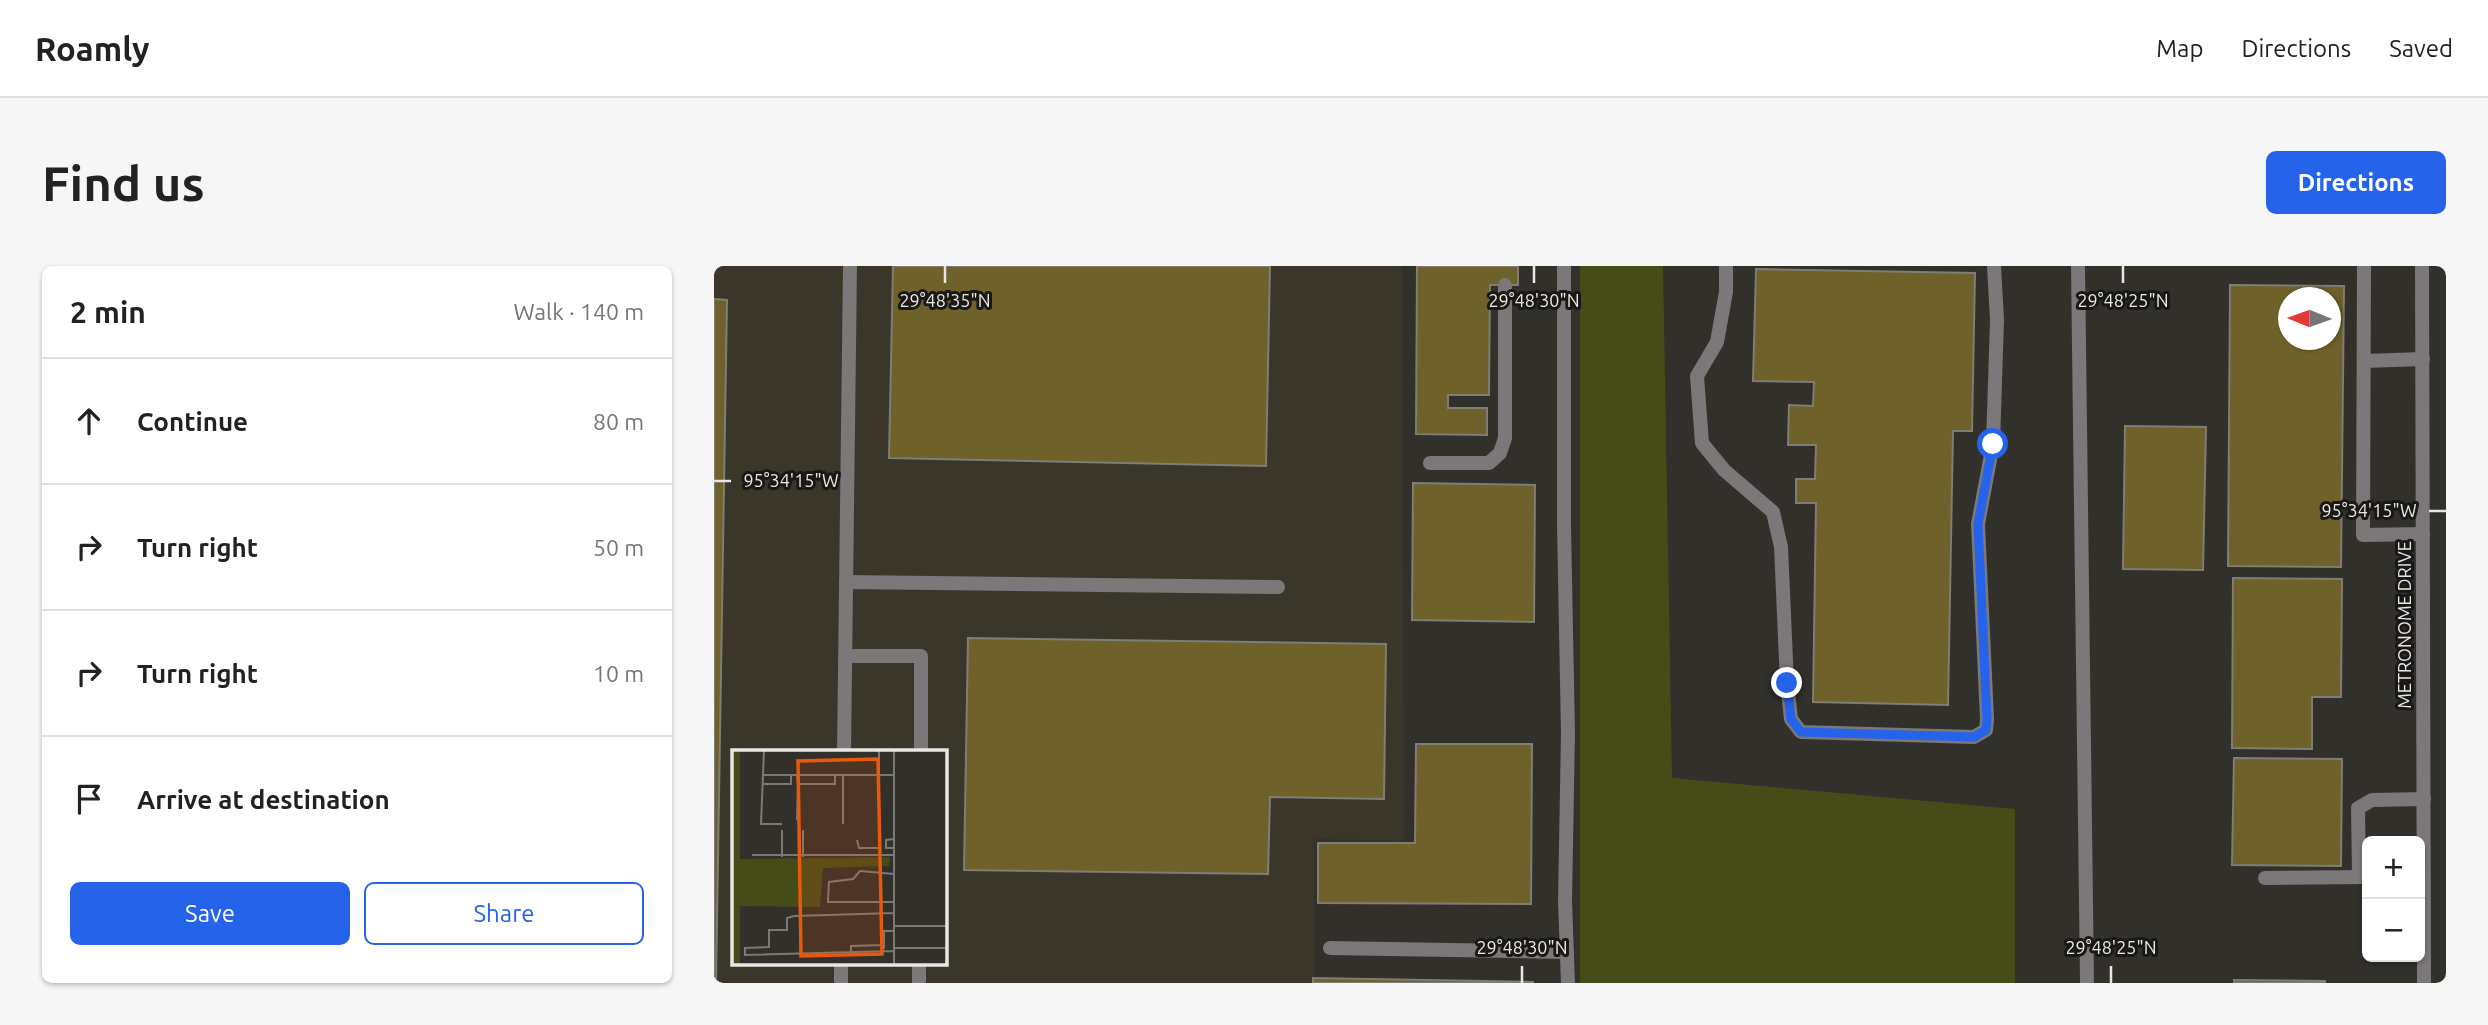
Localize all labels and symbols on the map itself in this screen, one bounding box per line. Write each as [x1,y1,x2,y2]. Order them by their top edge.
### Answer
north arrow [2278,287,2341,350]
text: 29°48'35"N [899,290,991,310]
text: 29°48'30"N [1488,290,1580,310]
text: 29°48'25"N [2077,290,2169,310]
route start [1977,428,2008,459]
text: 95°34'15"W [743,470,839,490]
text: 95°34'15"W [2321,500,2417,520]
street label: METRONOME DRIVE [2394,541,2414,709]
route end [1771,667,1802,698]
inset map [732,750,947,965]
text: 29°48'30"N [1476,937,1568,957]
text: 29°48'25"N [2065,937,2157,957]

